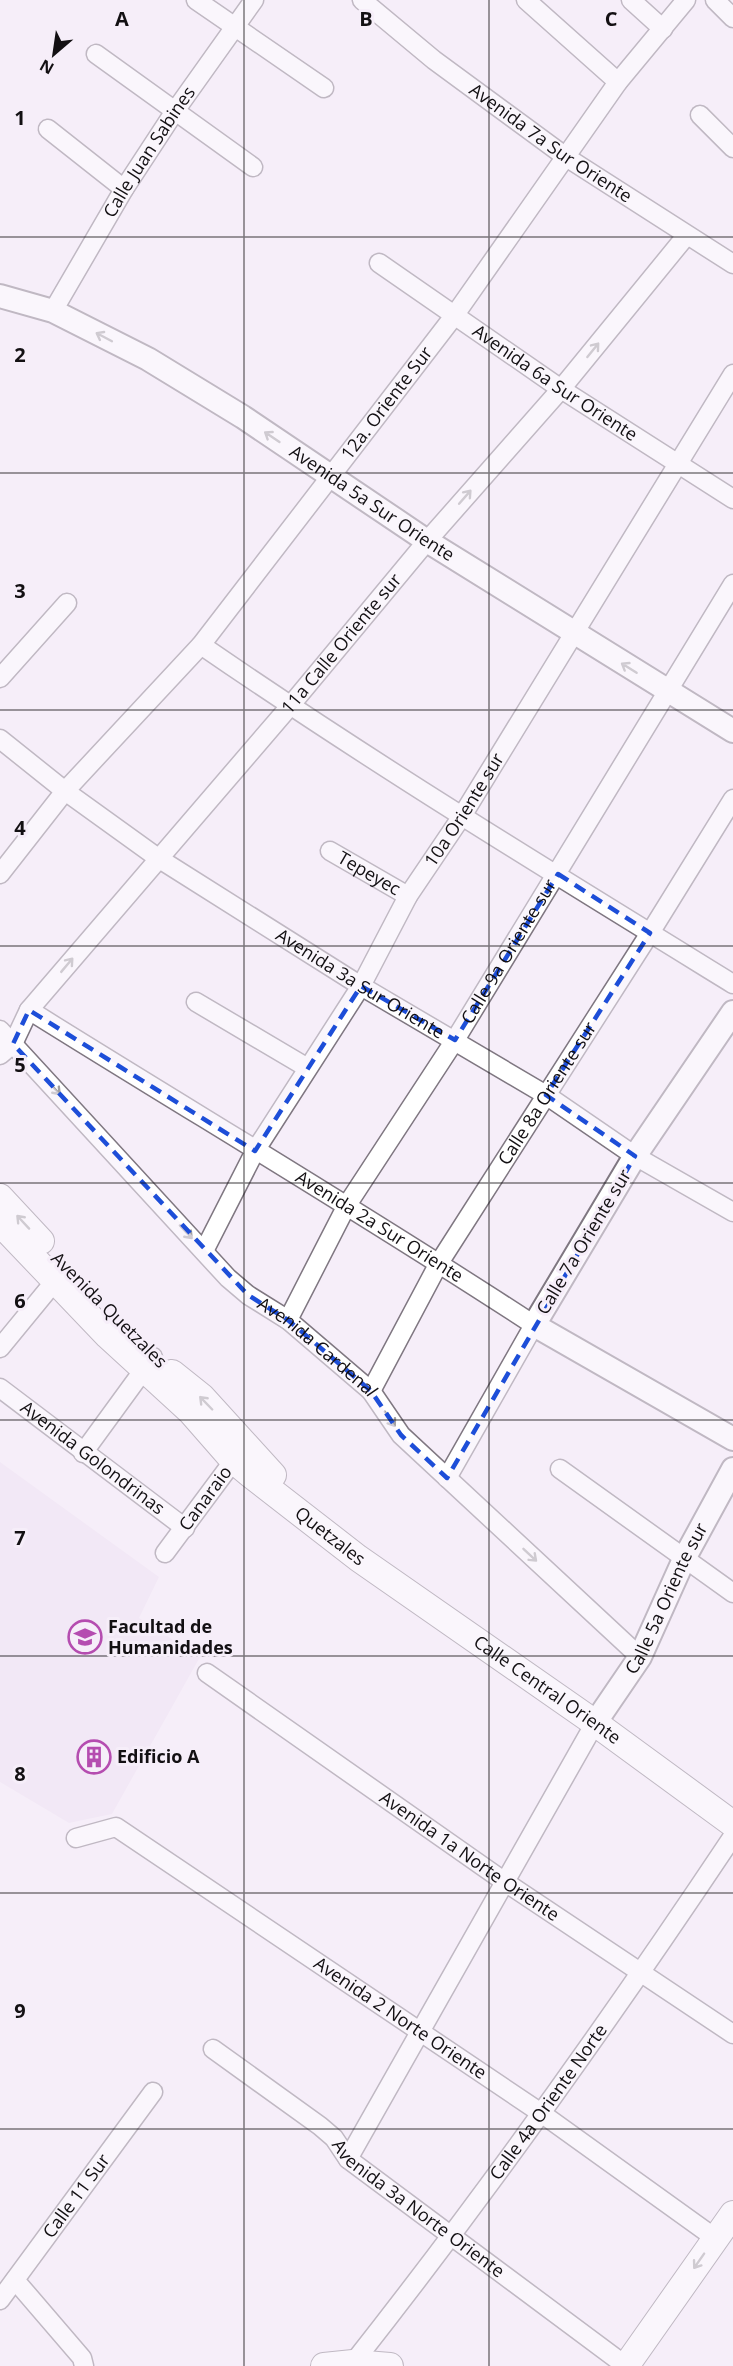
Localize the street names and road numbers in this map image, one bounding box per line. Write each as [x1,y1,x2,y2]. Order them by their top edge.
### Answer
street label: Avenida 7a Sur Oriente [465,77,637,207]
street label: Calle Juan Sabines [97,81,200,221]
street label: Avenida 6a Sur Oriente [468,319,642,446]
street label: 12a. Oriente Sur [335,341,438,464]
street label: Avenida 5a Sur Oriente [285,439,459,566]
street label: 11a Calle Oriente sur [275,567,407,719]
street label: 10a Oriente sur [418,747,509,871]
street label: Tepeyec [334,845,406,900]
street label: Calle 9a Oriente sur [455,874,562,1028]
street label: Avenida 3a Sur Oriente [272,922,449,1044]
street label: Calle 8a Oriente sur [492,1016,602,1169]
street label: Avenida 2a Sur Oriente [292,1164,468,1287]
street label: Calle 7a Oriente sur [530,1164,636,1319]
street label: Avenida Quetzales [46,1246,173,1373]
street label: Avenida Cardenal [253,1291,384,1401]
street label: Avenida Golondrinas [16,1395,170,1519]
street label: Canaraio [173,1460,237,1535]
street label: Quetzales [290,1500,370,1571]
street label: Calle 5a Oriente sur [619,1518,713,1679]
street label: Calle Central Oriente [469,1629,626,1749]
street label: Avenida 1a Norte Oriente [375,1785,564,1926]
street label: Avenida 2 Norte Oriente [310,1951,492,2084]
street label: Calle 4a Oriente Norte [483,2019,612,2184]
street label: Avenida 3a Norte Oriente [327,2134,510,2283]
street label: Calle 11 Sur [37,2148,115,2242]

